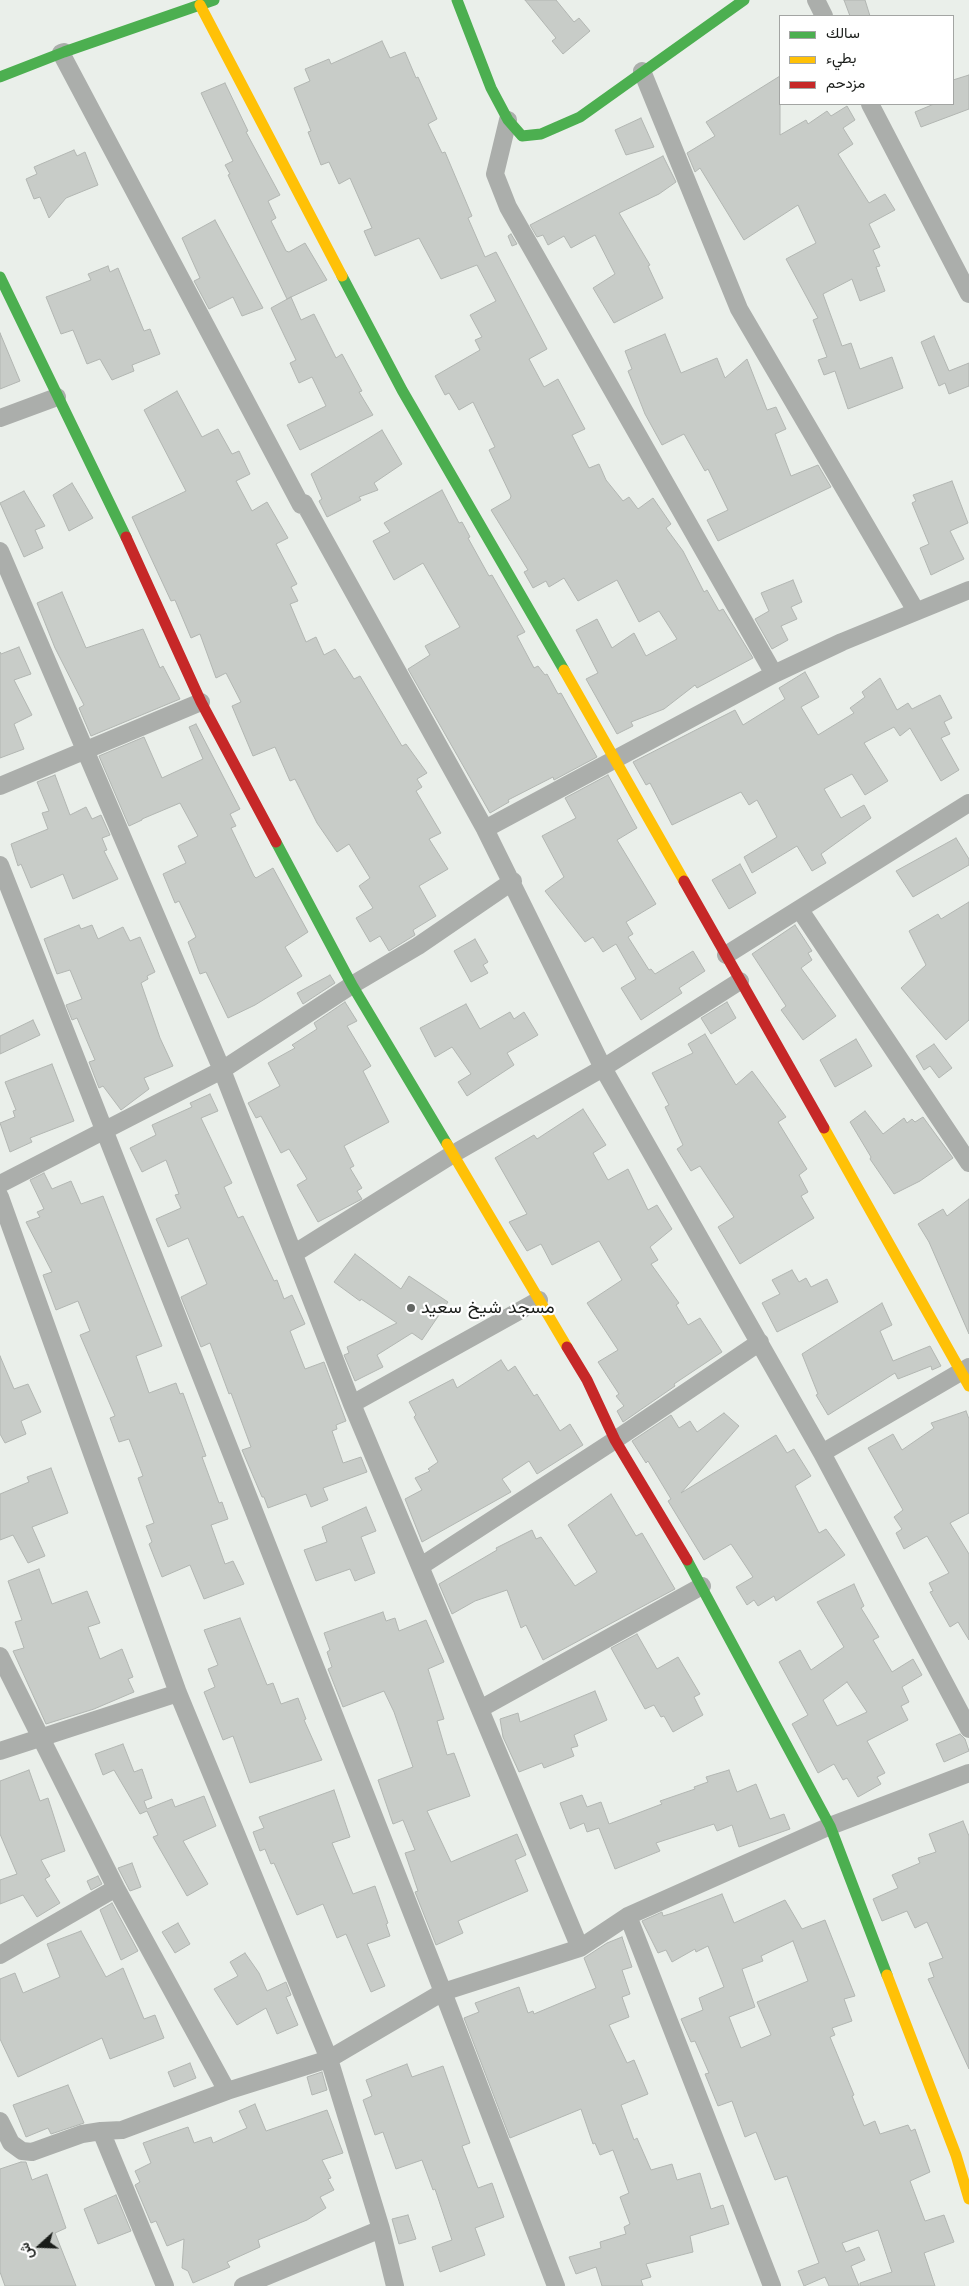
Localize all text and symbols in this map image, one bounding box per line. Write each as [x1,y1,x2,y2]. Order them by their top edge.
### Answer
legend [779,15,954,105]
text: سالك [826,24,860,42]
text: بطيء [826,49,856,67]
text: مزدحم [826,74,865,92]
place label: مسجد شيخ سعيد [421,1297,555,1319]
marker: مسجد شيخ سعيد [405,1302,417,1314]
north arrow [15,2221,65,2271]
text: ش [16,2240,36,2262]

